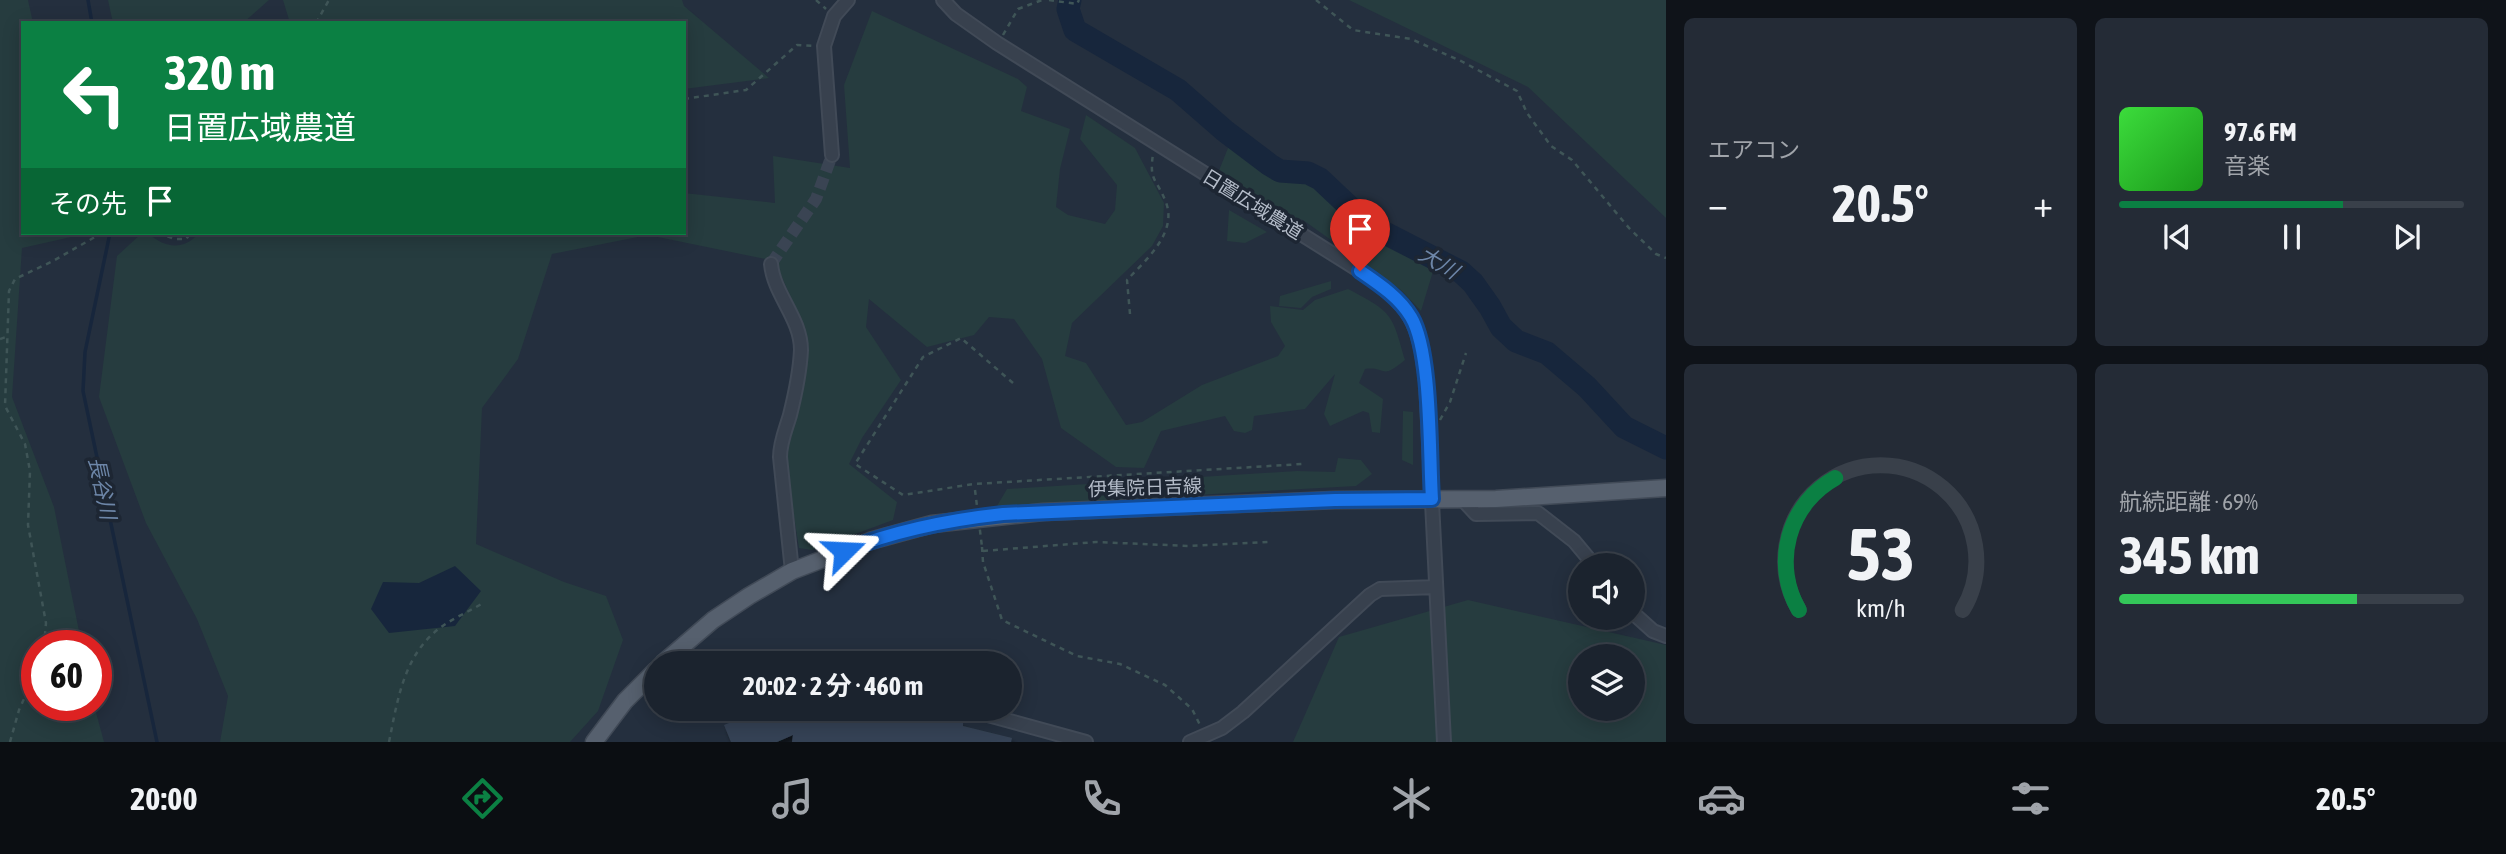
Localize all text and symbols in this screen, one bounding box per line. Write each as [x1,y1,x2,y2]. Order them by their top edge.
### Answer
text: 320 m [164,44,275,100]
icon: left [49,49,140,140]
text: 日置広域農道 [164,109,356,146]
text: 97.6 FM [2224,117,2297,147]
text: エアコン [1708,137,1800,163]
text: 音楽 [2224,153,2270,179]
street label: 日置広域農道 [1199,164,1307,244]
text: 20.5° [1832,173,1929,233]
icon: arrive [141,182,179,220]
text: − [1708,182,1728,225]
text: + [2033,182,2053,225]
text: その先 [49,189,127,219]
pin [1330,199,1390,271]
icon: arrive [1341,210,1379,248]
icon: previous [2158,218,2196,256]
icon: pause [2273,218,2311,256]
icon: next [2388,218,2426,256]
water label: 大川 [1415,241,1465,284]
water label: 長谷川 [85,455,122,523]
street label: 伊集院日吉線 [1088,474,1202,500]
text: 航続距離 · 69% [2119,489,2258,515]
text: 53 [1846,512,1915,595]
position arrow [807,514,881,588]
text: 345 km [2119,525,2260,585]
map controls [1568,553,1645,721]
button: sound [1568,553,1645,630]
text: km/h [1856,594,1905,622]
speed limit sign: 60 [21,630,112,721]
button: layers [1568,644,1645,721]
text: 20:02 · 2 分 · 460 m [743,671,923,701]
icon: directions [458,774,507,823]
icon: music [768,774,817,823]
icon: phone [1077,774,1126,823]
icon: climate [1387,774,1436,823]
icon: car [1697,774,1746,823]
icon: filters [2006,774,2055,823]
text: 20:00 [130,780,197,817]
text: 20.5° [2316,780,2376,817]

